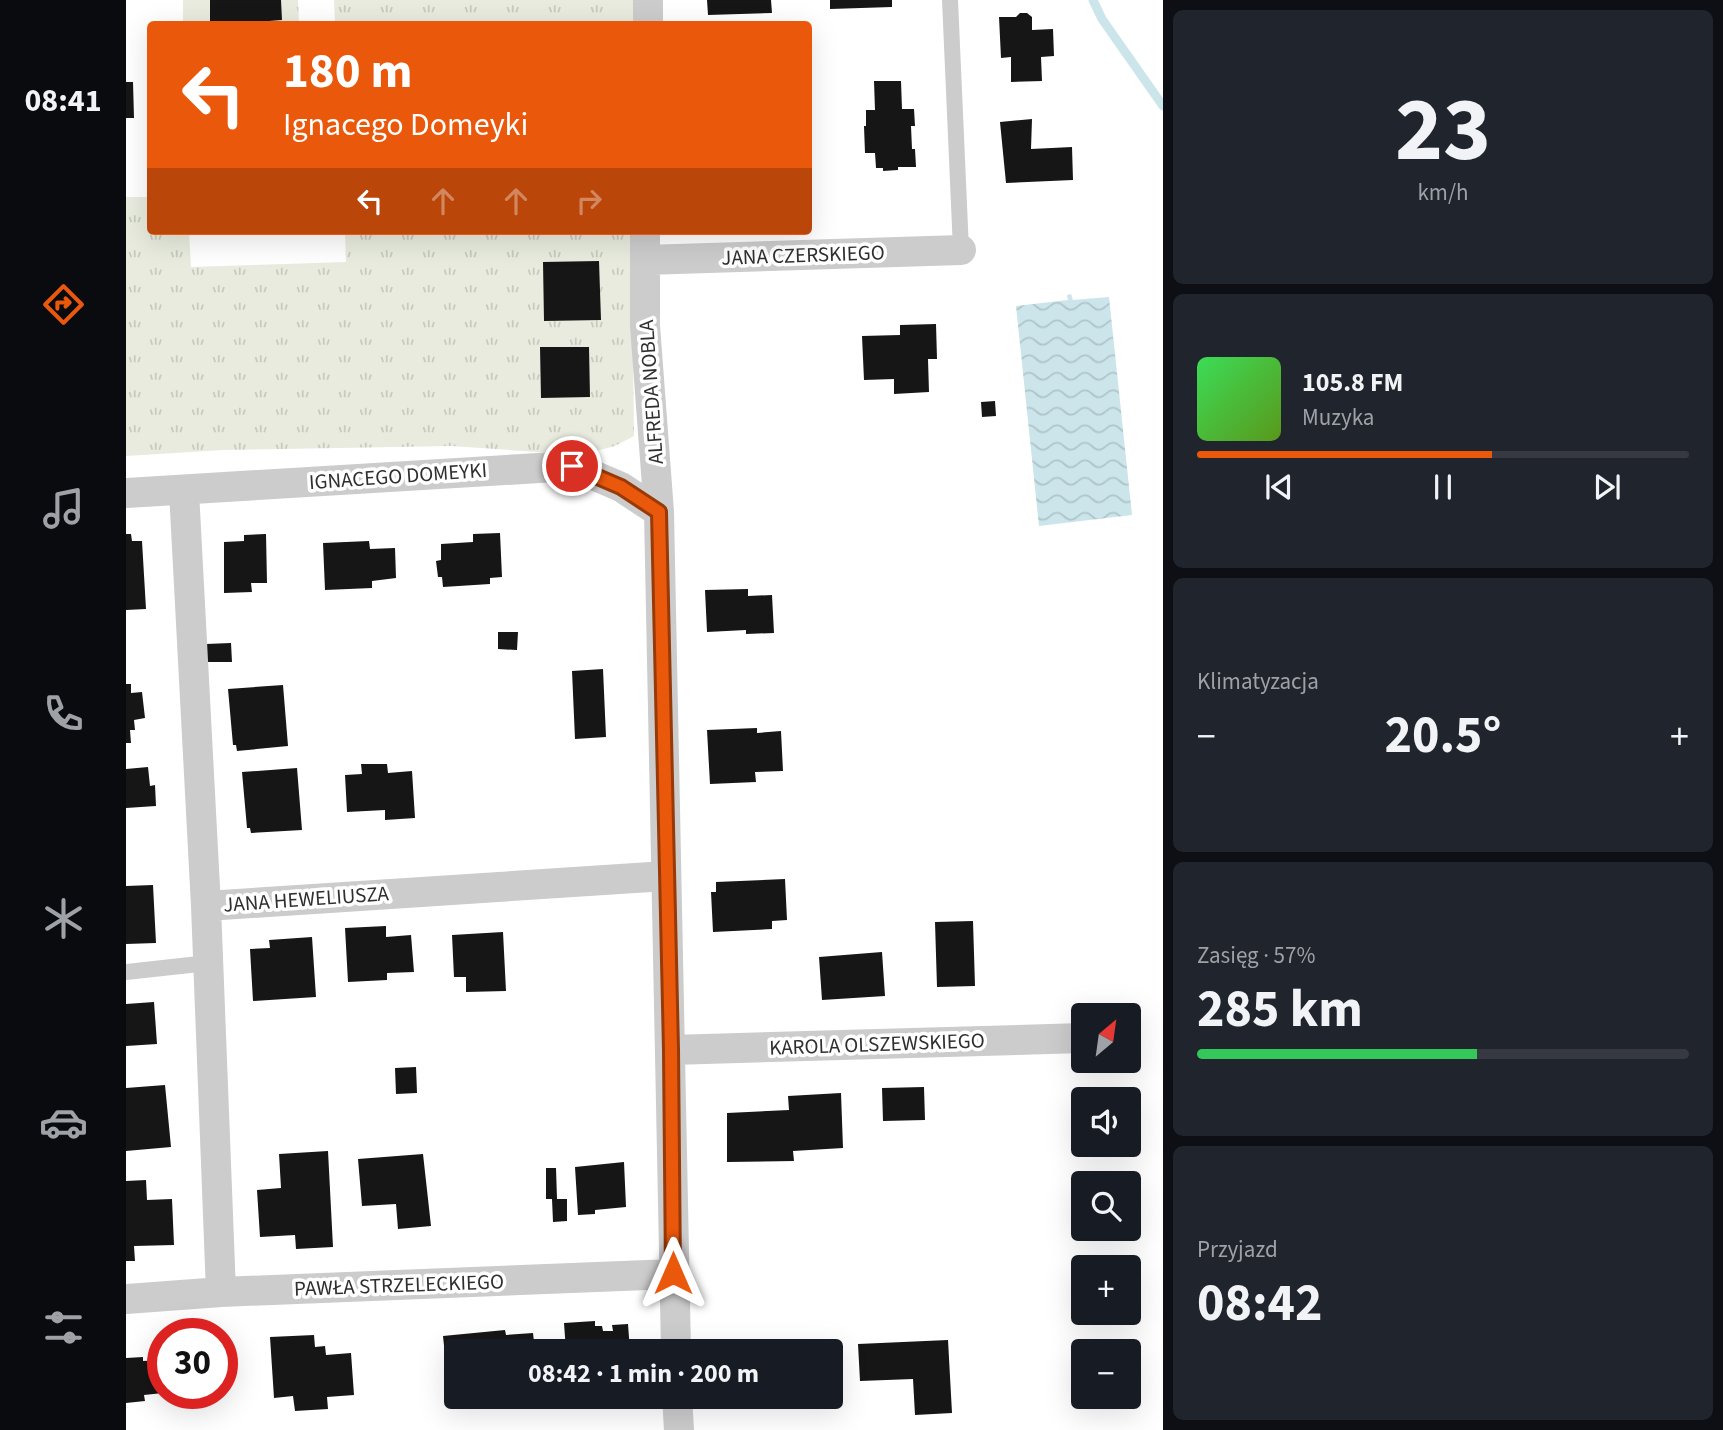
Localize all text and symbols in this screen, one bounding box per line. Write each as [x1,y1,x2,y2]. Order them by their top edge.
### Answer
text: 180 m [283,37,412,107]
icon: left [168,49,259,140]
text: 23 [1395,66,1491,195]
text: 08:41 [24,78,102,124]
text: Ignacego Domeyki [283,102,528,148]
text: km/h [1417,176,1469,209]
icon: left [351,182,389,220]
icon: ahead [424,182,462,220]
icon: ahead [497,182,535,220]
icon: right [570,182,608,220]
street label: JANA CZERSKIEGO [721,237,885,273]
icon: directions [39,280,88,329]
street label: ALFREDA NOBLA [631,318,671,465]
text: 105.8 FM [1302,364,1403,401]
text: Muzyka [1302,401,1374,434]
pin [542,436,602,496]
icon: arrive [553,447,591,485]
street label: IGNACEGO DOMEYKI [308,455,488,497]
icon: previous [1260,468,1298,506]
icon: pause [1424,468,1462,506]
icon: next [1588,468,1626,506]
icon: music [39,484,88,533]
text: Klimatyzacja [1197,665,1319,698]
icon: phone [39,689,88,738]
text: 20.5° [1385,699,1501,773]
text: − [1197,710,1216,764]
text: + [1670,710,1689,764]
street label: JANA HEWELIUSZA [222,878,390,920]
icon: climate [39,894,88,943]
text: Zasięg · 57% [1197,939,1315,972]
text: 285 km [1197,973,1363,1047]
north arrow [1071,1003,1141,1073]
map controls [1071,1003,1141,1409]
street label: KAROLA OLSZEWSKIEGO [769,1025,985,1063]
button: sound [1071,1087,1141,1157]
icon: car [39,1098,88,1147]
button: search [1071,1171,1141,1241]
text: Przyjazd [1197,1233,1278,1266]
position arrow [636,1236,710,1310]
button: + [1071,1255,1141,1325]
street label: PAWŁA STRZELECKIEGO [294,1266,504,1304]
text: 08:42 [1197,1267,1322,1341]
icon: filters [39,1303,88,1352]
speed limit sign: 30 [147,1318,238,1409]
button: − [1071,1339,1141,1409]
text: 08:42 · 1 min · 200 m [528,1355,759,1392]

